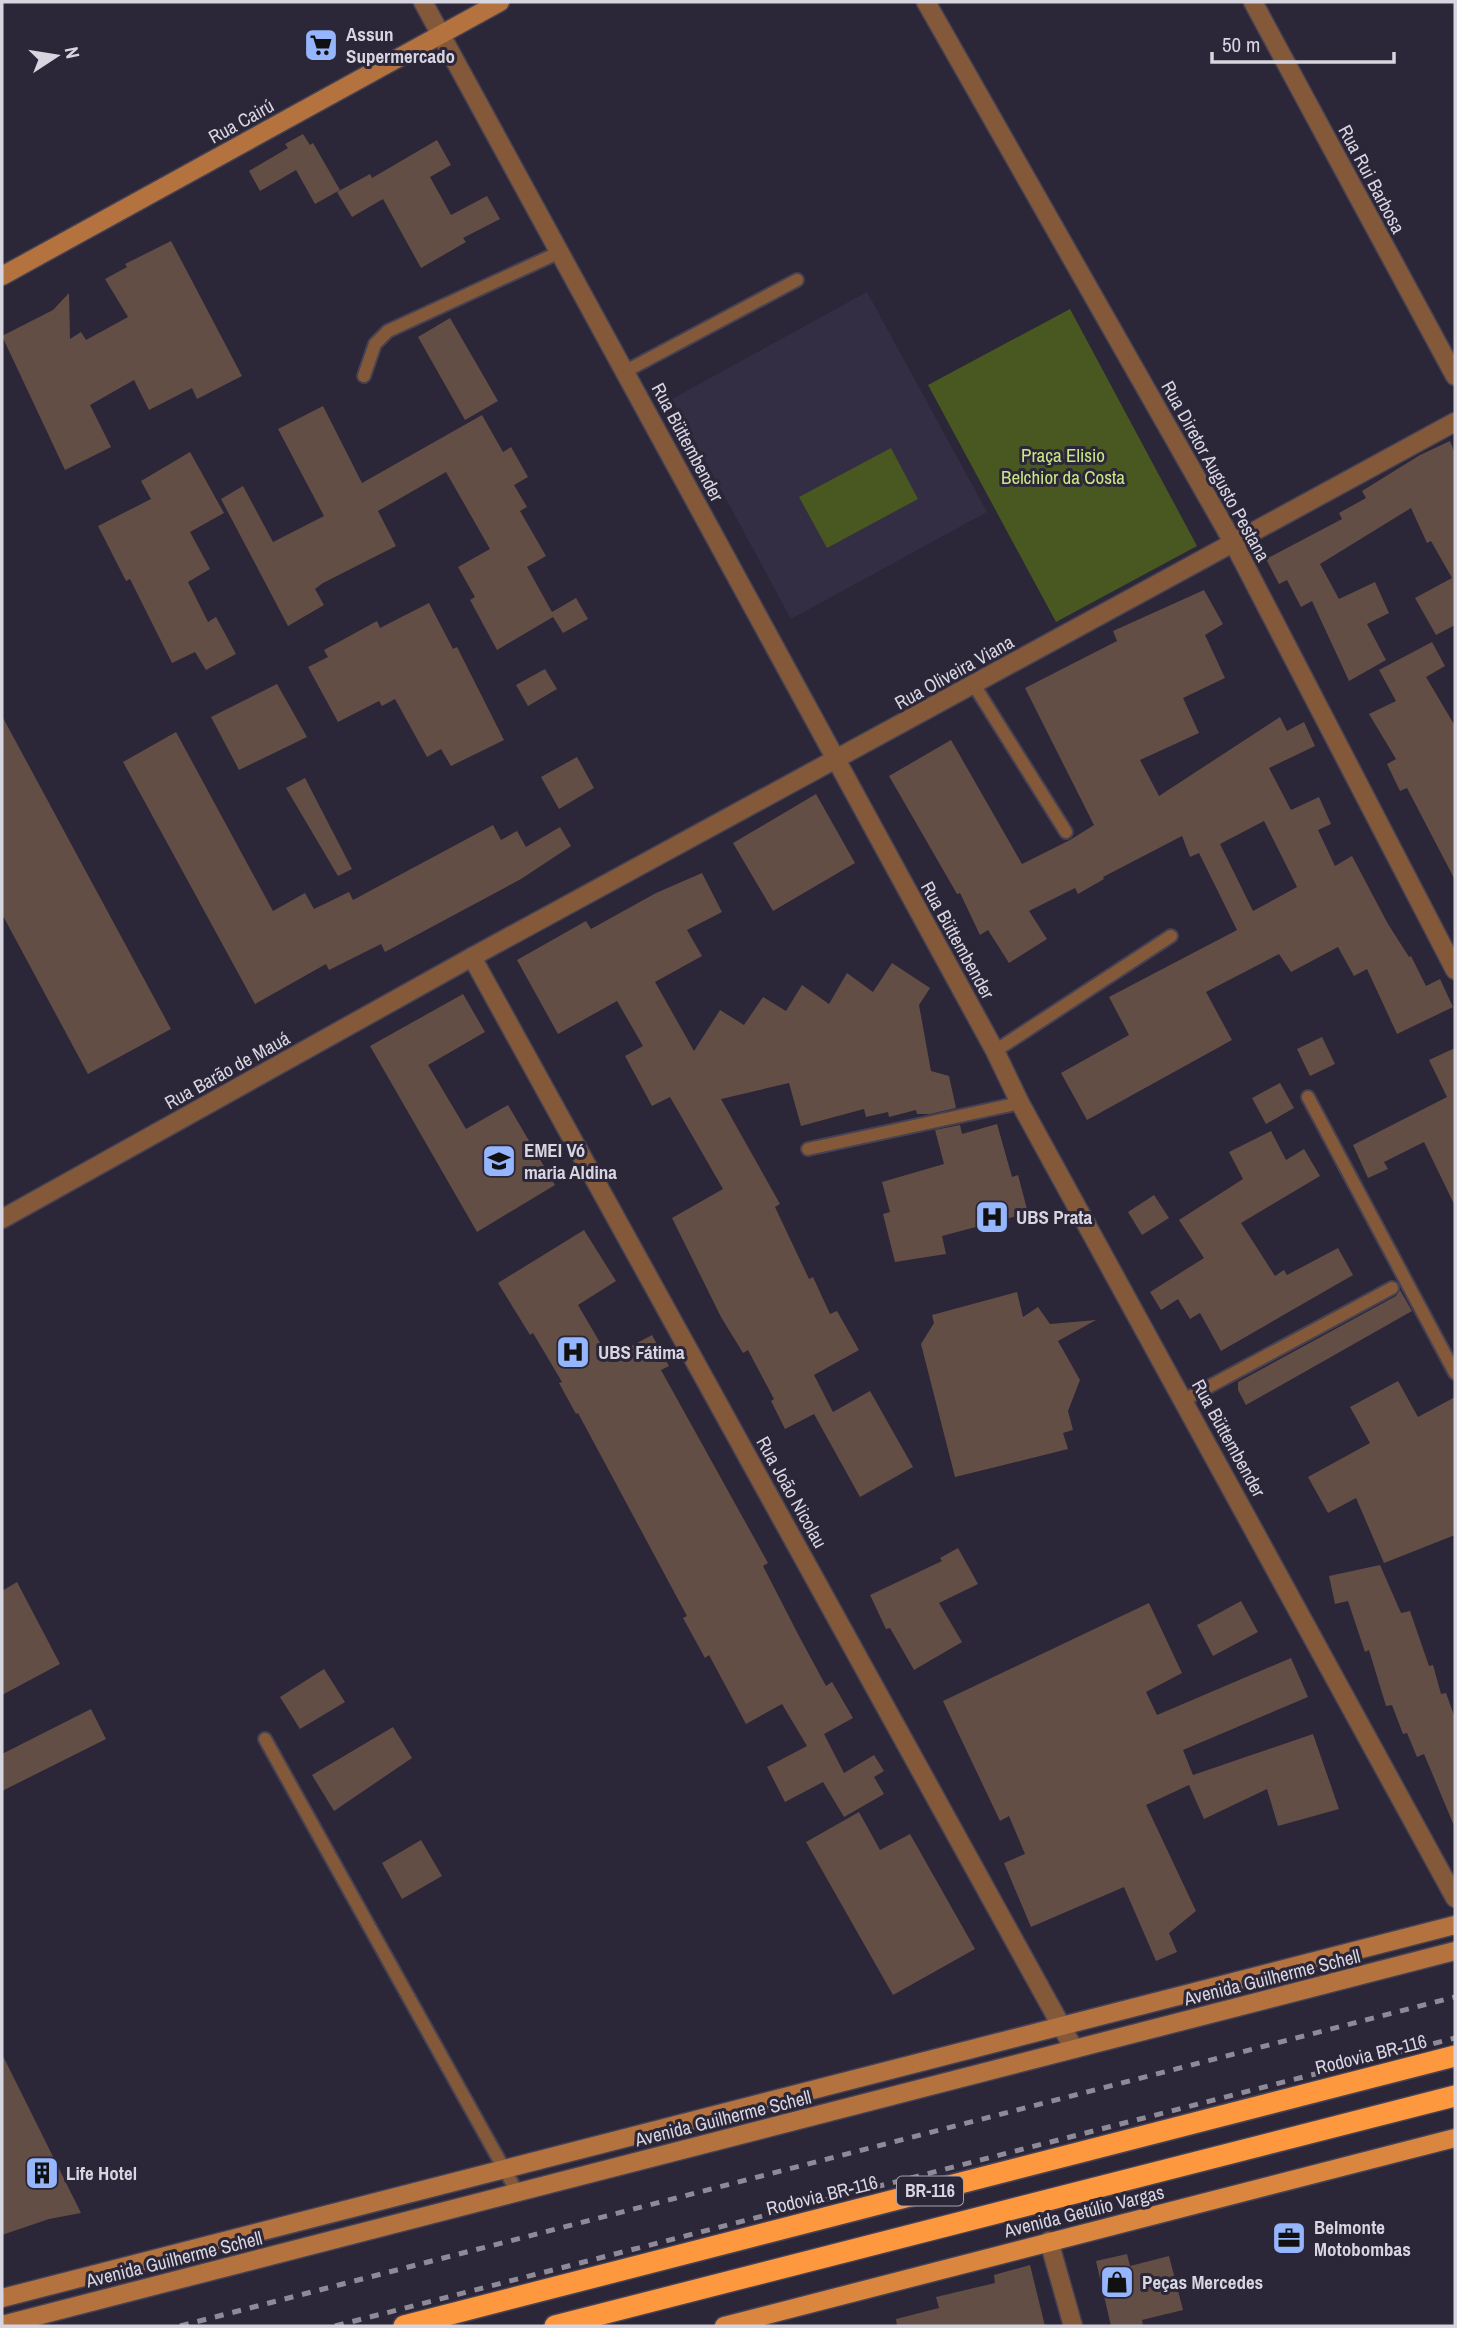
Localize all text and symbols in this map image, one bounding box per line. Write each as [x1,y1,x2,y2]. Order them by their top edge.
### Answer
north arrow [21,21,91,91]
place label: Assun Supermercado [346,21,455,69]
scale bar [1212,21,1394,65]
supermarket icon: Assun Supermercado [302,26,340,64]
text: 50 m [1222,30,1260,59]
text: N [59,44,87,61]
street label: Rua Cairú [204,92,278,150]
street label: Rua Rui Barbosa [1332,120,1412,238]
street label: Rua Diretor Augusto Pestana [1155,376,1277,566]
street label: Rua Büttembender [646,378,731,507]
park label: Praça Elisio Belchior da Costa [1001,442,1125,490]
street label: Rua Oliveira Viana [890,628,1018,715]
street label: Rua Büttembender [915,877,1001,1004]
street label: Rua Barão de Mauá [160,1025,295,1115]
place label: EMEI Vó maria Aldina [524,1137,617,1185]
school or university icon: EMEI Vó maria Aldina [480,1142,518,1180]
hospital icon: UBS Prata [973,1198,1011,1236]
place label: UBS Prata [1016,1204,1093,1230]
hospital icon: UBS Fátima [554,1333,592,1371]
place label: UBS Fátima [598,1339,685,1365]
street label: Rua Büttembender [1186,1375,1272,1502]
street label: Rua João Nicolau [751,1432,833,1552]
street label: Avenida Guilherme Schell [1180,1943,1363,2012]
street label: Rodovia BR-116 [1313,2028,1429,2080]
street label: Avenida Guilherme Schell [631,2084,814,2153]
building icon: Life Hotel [23,2154,61,2192]
place label: Life Hotel [66,2160,137,2186]
street label: Rodovia BR-116 [764,2169,880,2221]
road number: BR-116 [897,2176,963,2206]
street label: Avenida Getúlio Vargas [1000,2178,1167,2244]
place label: Belmonte Motobombas [1314,2214,1411,2262]
office icon: Belmonte Motobombas [1270,2219,1308,2257]
street label: Avenida Guilherme Schell [82,2225,265,2294]
shop icon: Peças Mercedes [1098,2263,1136,2301]
place label: Peças Mercedes [1142,2269,1263,2295]

